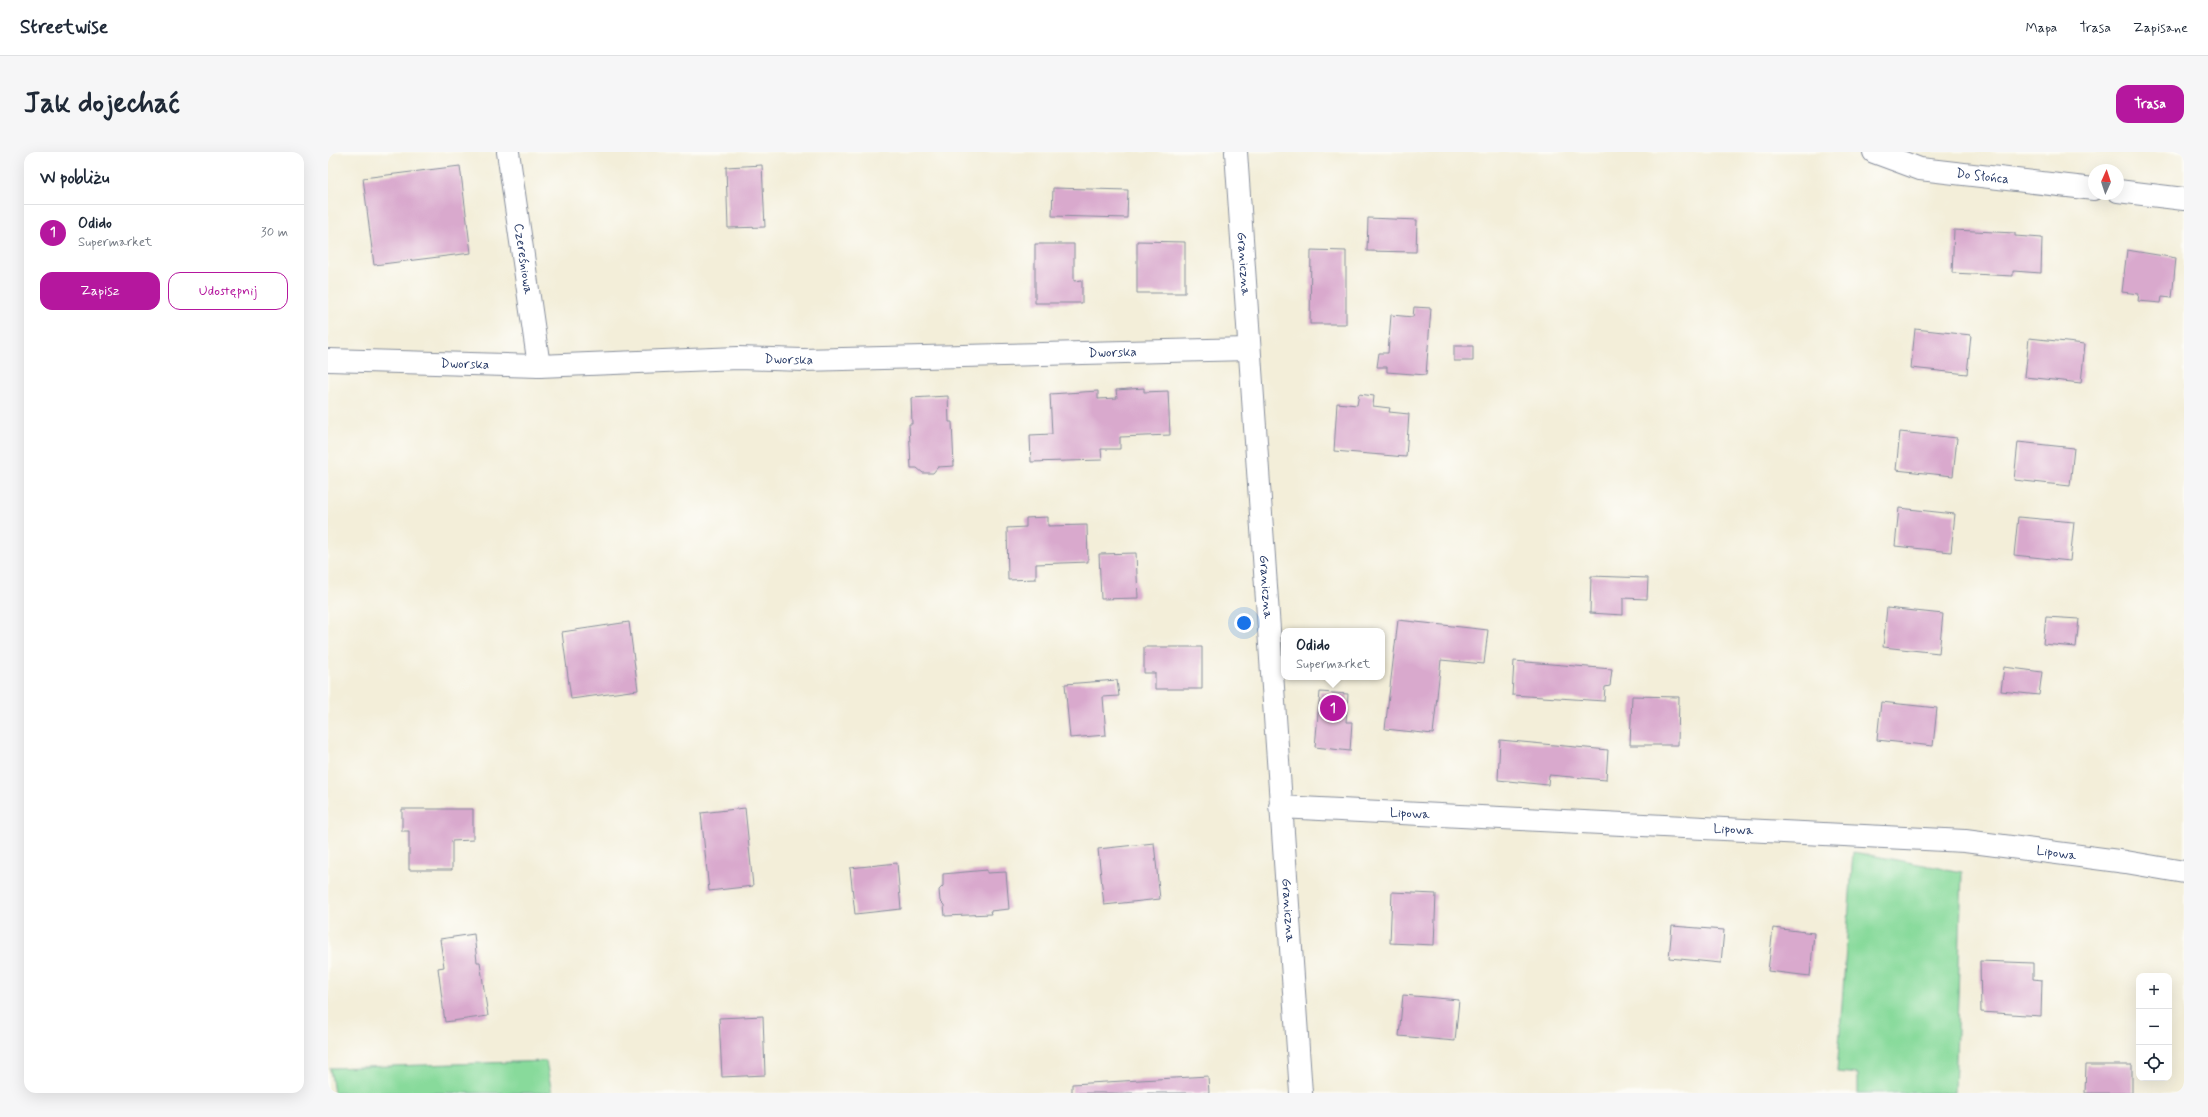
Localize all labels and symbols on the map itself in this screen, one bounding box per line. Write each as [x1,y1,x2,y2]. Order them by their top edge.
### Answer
north arrow [2088,164,2124,200]
street label: Do Słońca [1955,165,2010,188]
street label: Czereśniowa [510,222,537,296]
street label: Graniczna [1233,231,1254,296]
street label: Dworska [1088,343,1137,361]
street label: Dworska [764,350,813,369]
street label: Dworska [440,355,489,373]
street label: Graniczna [1255,555,1277,620]
your location [1234,613,1254,633]
pin: 1 [1320,693,1346,723]
street label: Lipowa [1389,804,1430,823]
street label: Lipowa [1713,820,1754,839]
street label: Lipowa [2035,842,2078,864]
street label: Graniczna [1278,878,1299,943]

